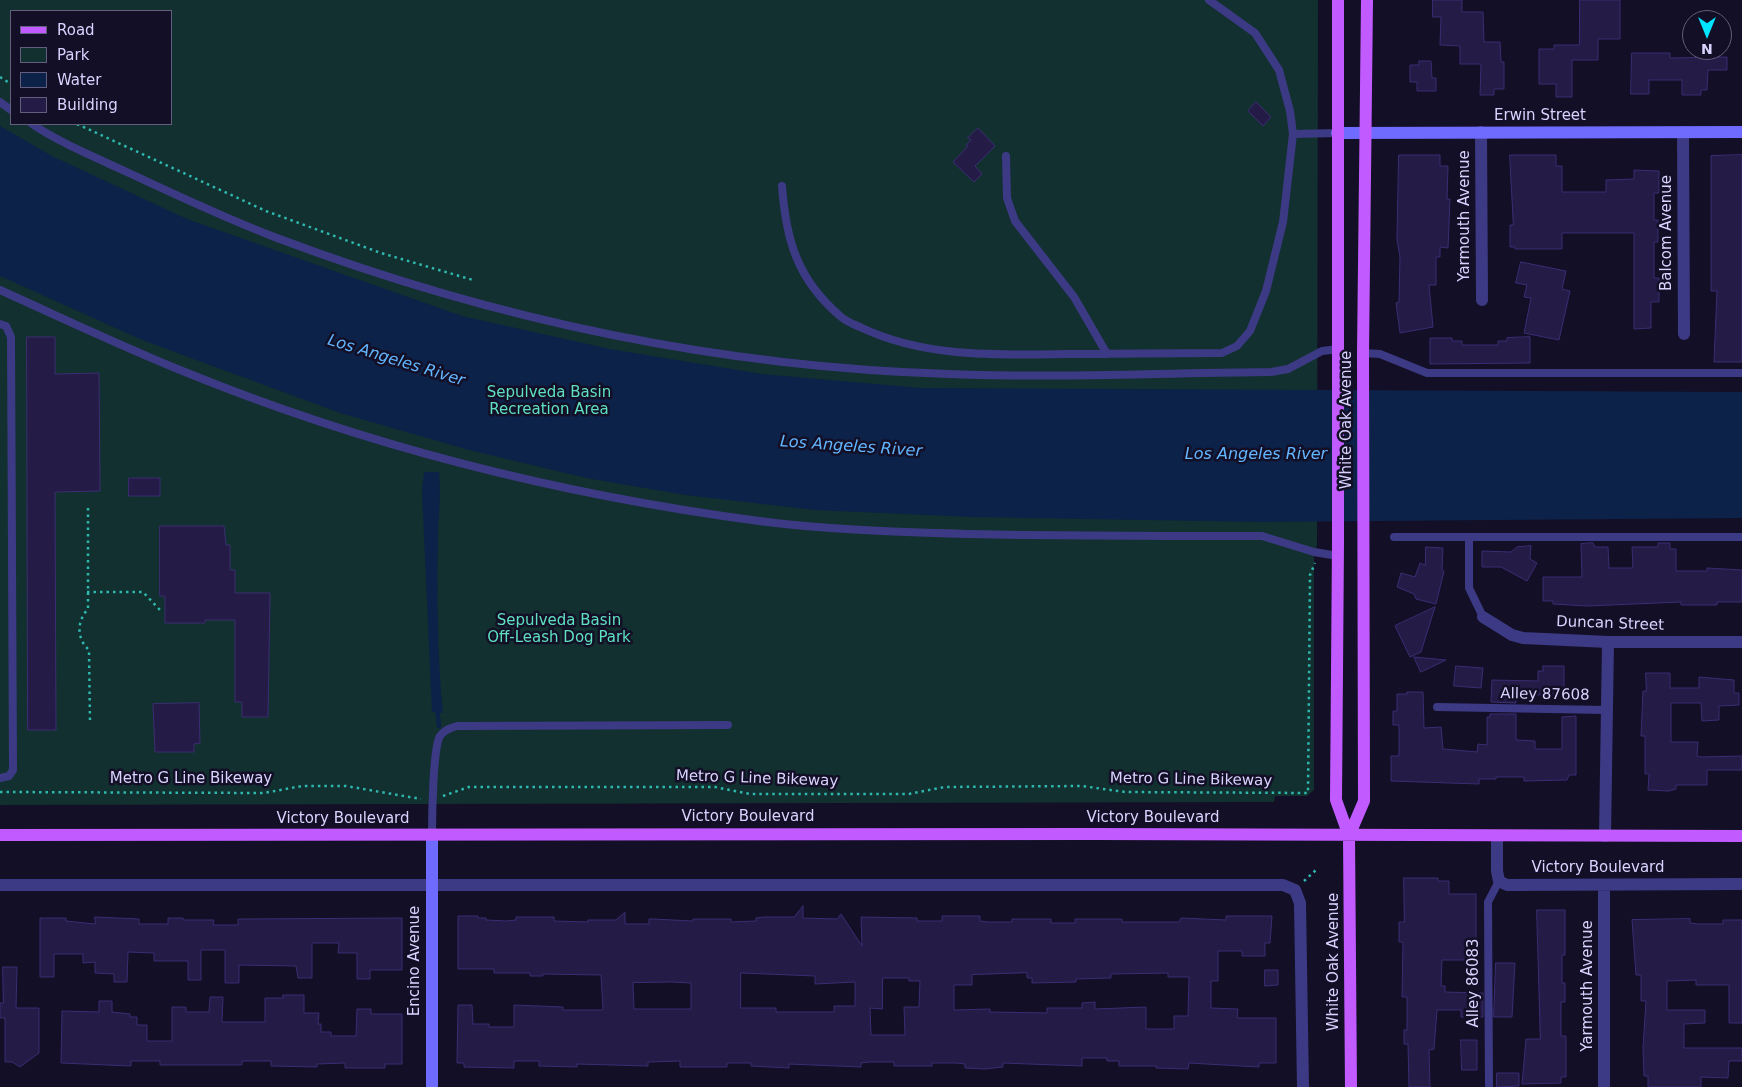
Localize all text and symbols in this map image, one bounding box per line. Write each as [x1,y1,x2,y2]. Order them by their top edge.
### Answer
legend [10,10,172,125]
north arrow [1682,10,1732,60]
text: Road [57,21,95,39]
text: N [1701,41,1713,57]
text: Park [57,46,89,64]
text: Water [57,71,101,89]
text: Building [57,96,118,114]
street label: Erwin Street [1494,107,1586,125]
street label: Yarmouth Avenue [1456,150,1474,282]
street label: Balcom Avenue [1658,175,1676,291]
water label: Los Angeles River [325,331,467,391]
street label: White Oak Avenue [1338,351,1356,489]
park label: Sepulveda Basin Recreation Area [487,384,611,419]
water label: Los Angeles River [779,432,923,462]
water label: Los Angeles River [1185,445,1327,465]
park label: Sepulveda Basin Off-Leash Dog Park [487,612,631,647]
street label: Duncan Street [1556,613,1664,635]
street label: Alley 87608 [1500,685,1590,705]
street label: Metro G Line Bikeway [676,767,838,791]
street label: Metro G Line Bikeway [110,770,272,788]
street label: Metro G Line Bikeway [1110,770,1272,790]
street label: Victory Boulevard [681,808,815,826]
street label: Victory Boulevard [1086,809,1220,827]
street label: Victory Boulevard [276,810,410,828]
street label: Victory Boulevard [1531,859,1665,877]
street label: White Oak Avenue [1325,893,1343,1031]
street label: Encino Avenue [406,906,424,1016]
street label: Yarmouth Avenue [1579,920,1597,1052]
street label: Alley 86083 [1465,938,1483,1028]

